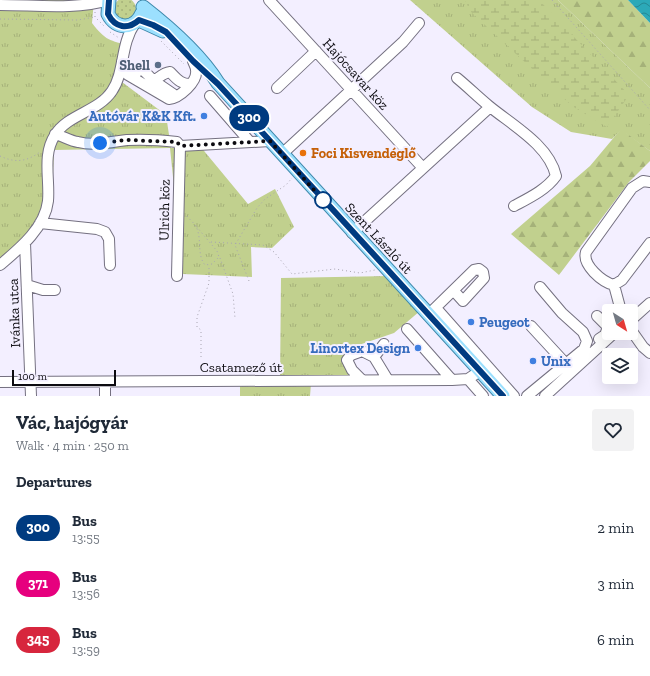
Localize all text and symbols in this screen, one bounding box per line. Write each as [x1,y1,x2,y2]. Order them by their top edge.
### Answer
street label: Hajócsavar köz [319,35,393,114]
place label: Shell [119,57,150,74]
marker: Shell [153,60,163,70]
line badge: 300 [226,105,272,131]
place label: Autóvár K&K Kft. [88,108,196,125]
text: 300 [237,109,261,126]
marker: Autóvár K&K Kft. [199,111,209,121]
your location [90,133,110,153]
place label: Foci Kisvendéglő [311,145,416,162]
marker: Foci Kisvendéglő [298,148,308,158]
street label: Ulrich köz [155,179,174,241]
unlabelled marker [314,191,332,209]
street label: Szent László út [341,199,416,278]
street label: Ivánka utca [5,278,24,348]
north arrow [602,304,638,340]
map controls [602,304,638,384]
place label: Peugeot [479,314,530,331]
marker: Peugeot [466,317,476,327]
place label: Linortex Design [310,340,411,357]
marker: Linortex Design [413,343,423,353]
button: layers [602,348,638,384]
place label: Unix [541,353,571,370]
marker: Unix [528,356,538,366]
street label: Csatamező út [200,359,283,376]
scale bar [12,368,116,387]
text: 100 m [18,370,47,383]
button: heart [592,409,634,451]
text: Vác, hajógyár [16,411,128,434]
text: Walk · 4 min · 250 m [16,438,129,453]
text: Departures [16,473,92,491]
text: Bus [72,512,97,530]
text: 300 [26,519,50,536]
text: 2 min [597,519,634,537]
text: 13:55 [72,530,100,545]
text: Bus [72,568,97,586]
text: 371 [28,575,48,592]
text: 3 min [598,575,634,593]
text: 13:56 [72,586,100,601]
text: Bus [72,624,97,642]
text: 345 [27,631,49,648]
text: 6 min [597,631,634,649]
text: 13:59 [72,642,100,657]

